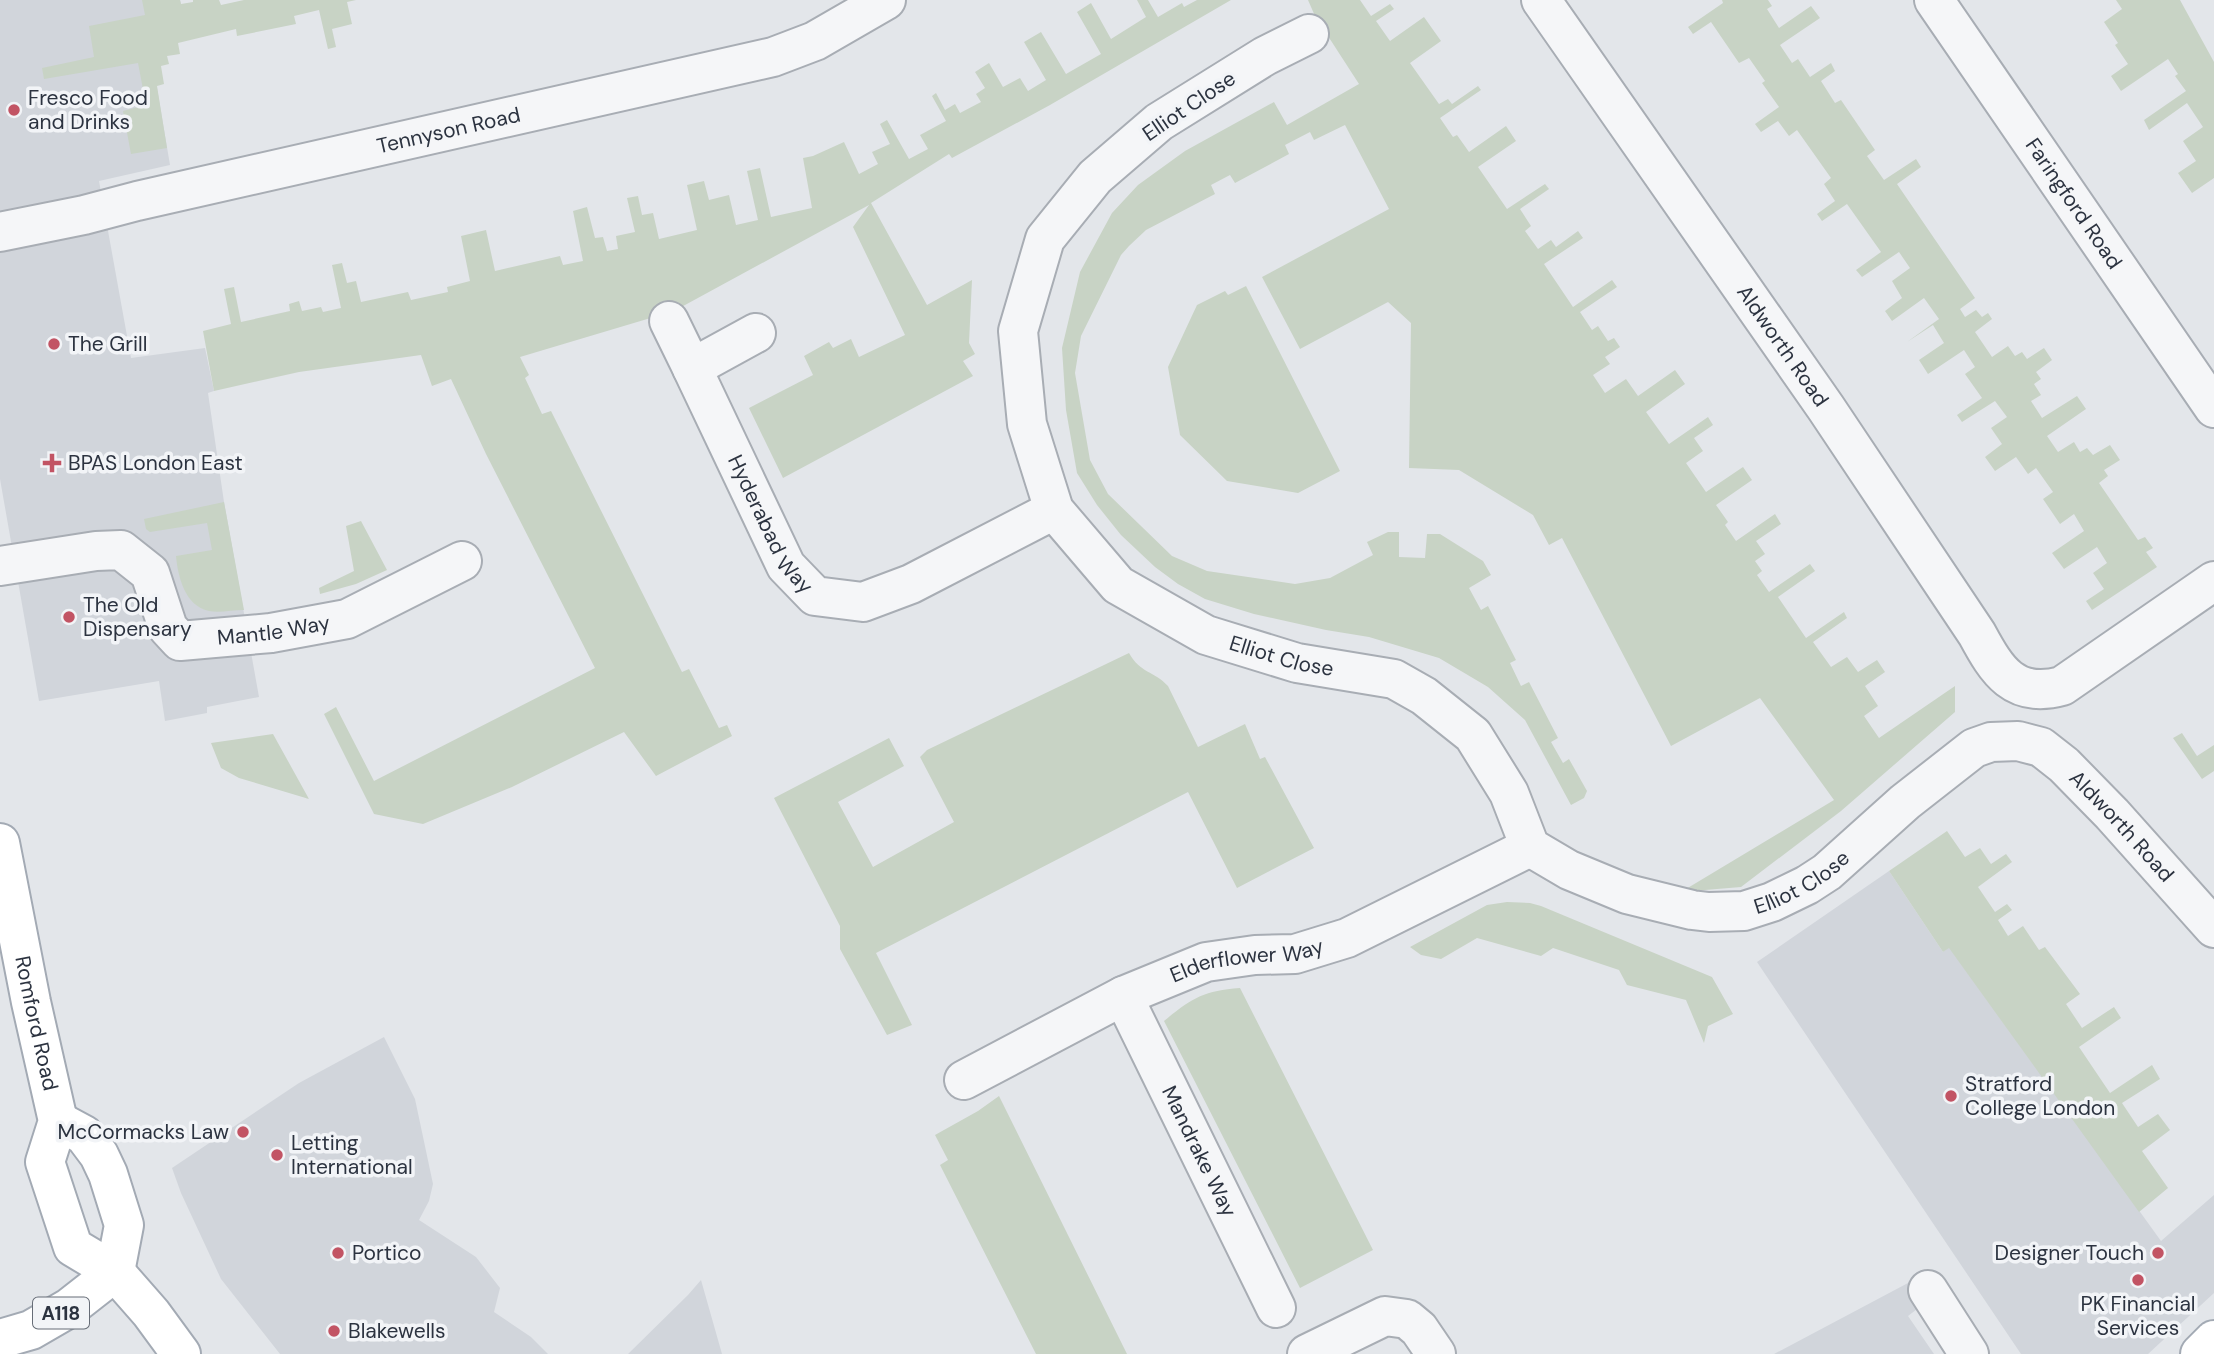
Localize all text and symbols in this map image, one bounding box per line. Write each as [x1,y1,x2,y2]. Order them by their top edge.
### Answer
street label: Elliot Close [1137,65,1241,147]
place label: Fresco Food and Drinks [28,84,148,136]
street label: Tennyson Road [374,101,523,160]
marker: Fresco Food and Drinks [6,102,22,118]
street label: Faringford Road [2019,133,2129,275]
street label: Aldworth Road [1730,280,1835,412]
place label: The Grill [68,330,147,358]
marker: The Grill [46,336,62,352]
place label: BPAS London East [68,449,243,477]
street label: Hyderabad Way [721,450,819,600]
marker: BPAS London East [42,453,62,473]
place label: The Old Dispensary [83,591,192,643]
street label: Mantle Way [216,608,333,652]
marker: The Old Dispensary [61,609,77,625]
street label: Elliot Close [1226,629,1336,683]
street label: Aldworth Road [2063,764,2180,888]
street label: Elliot Close [1750,844,1856,921]
street label: Elderflower Way [1166,932,1327,989]
street label: Romford Road [8,954,65,1093]
place label: Stratford College London [1965,1070,2115,1122]
street label: Mandrake Way [1155,1081,1243,1222]
marker: Stratford College London [1943,1088,1959,1104]
place label: McCormacks Law [57,1118,229,1146]
marker: McCormacks Law [235,1124,251,1140]
place label: Letting International [291,1129,413,1181]
marker: Letting International [269,1147,285,1163]
place label: Portico [352,1239,422,1267]
place label: Designer Touch [1995,1239,2144,1267]
marker: Portico [330,1245,346,1261]
marker: Designer Touch [2150,1245,2166,1261]
marker: PK Financial Services [2130,1272,2146,1288]
place label: PK Financial Services [2081,1290,2196,1342]
road number: A118 [33,1298,89,1329]
place label: Blakewells [348,1317,446,1345]
marker: Blakewells [326,1323,342,1339]

